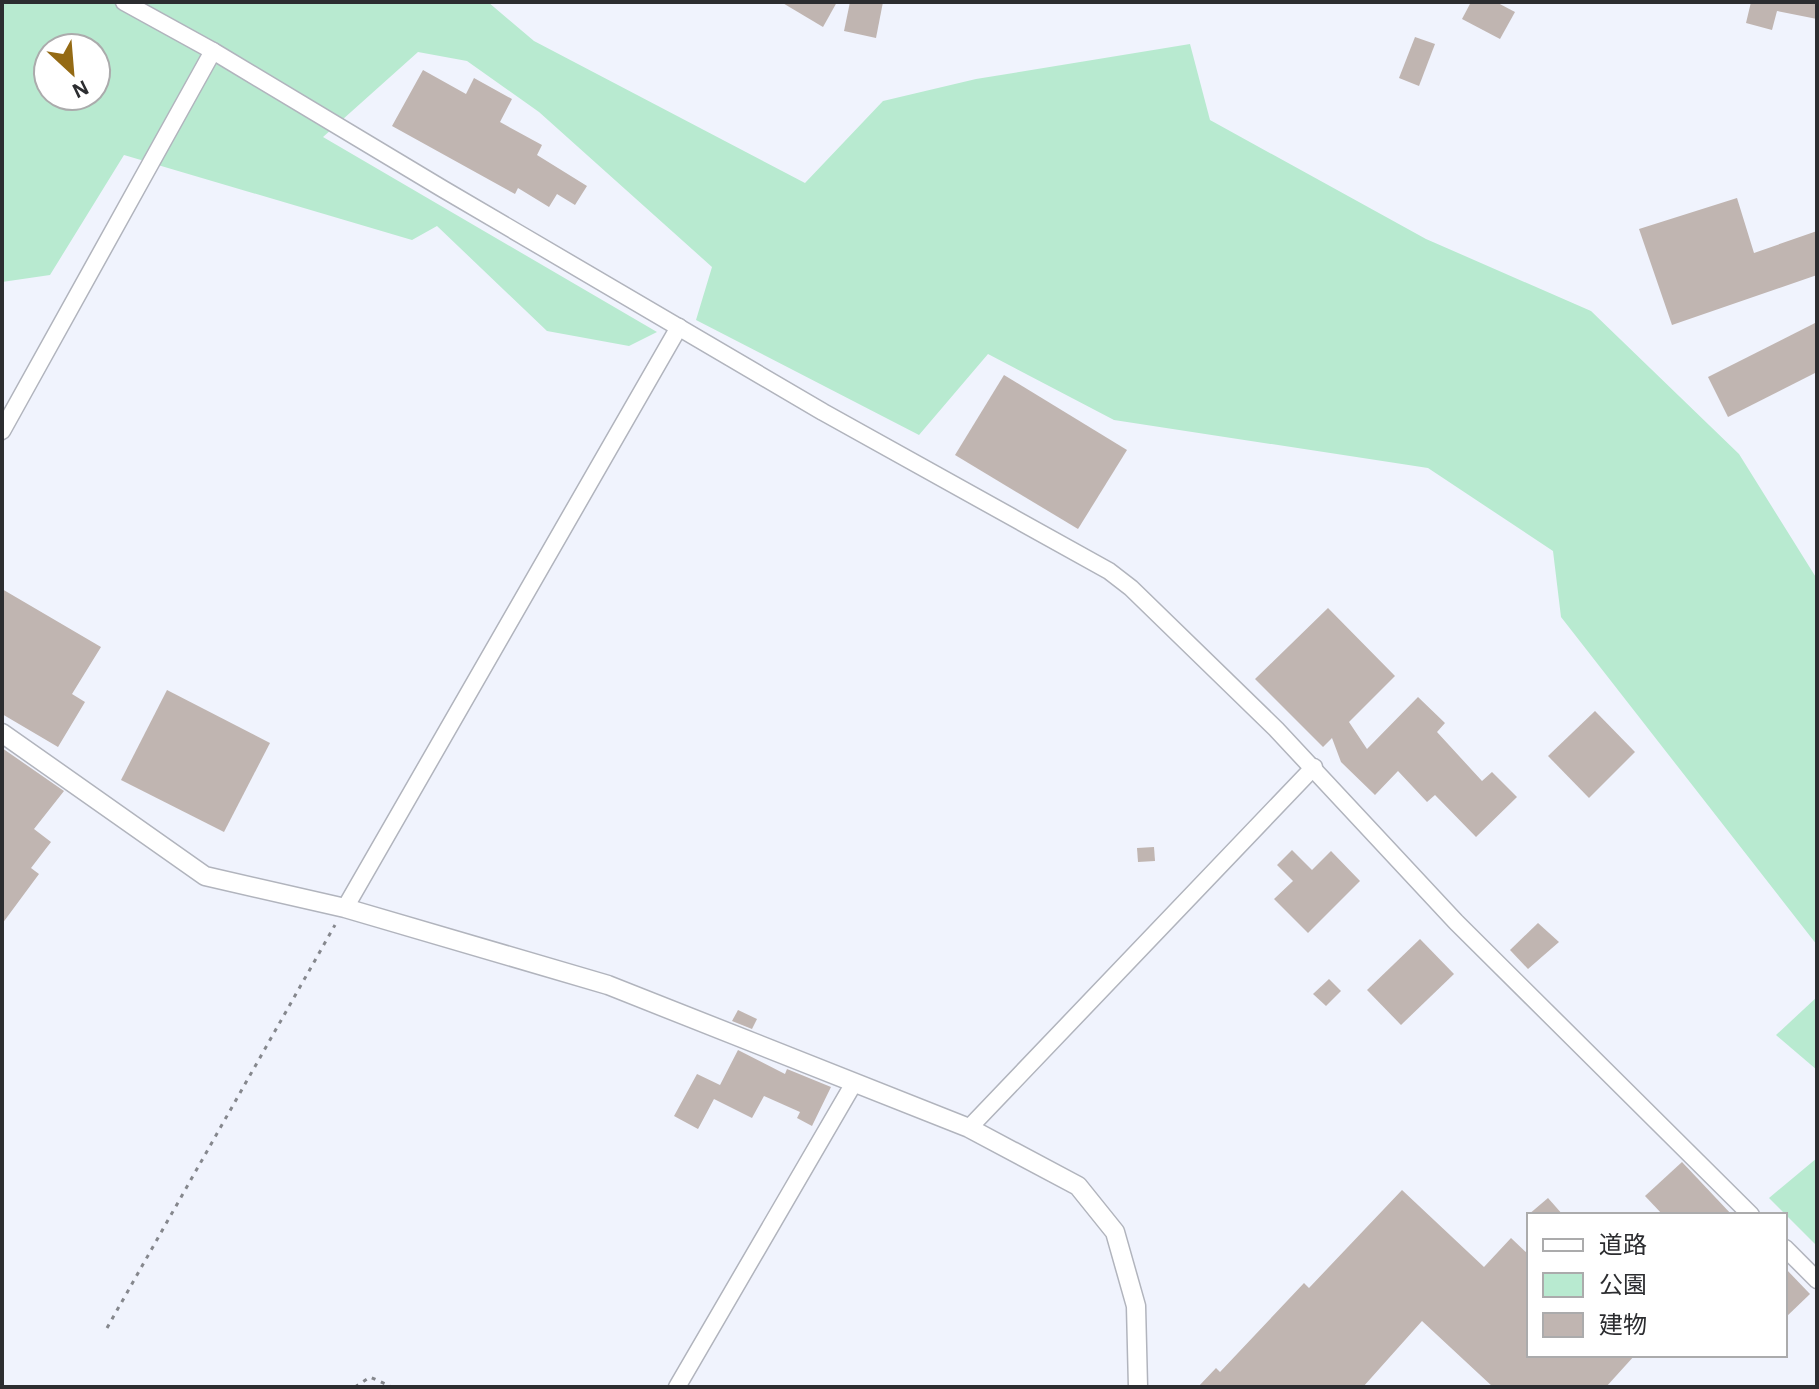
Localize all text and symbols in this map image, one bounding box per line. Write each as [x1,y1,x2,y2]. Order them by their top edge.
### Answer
north arrow [32,32,112,112]
text: N [69,76,92,102]
legend [1527,1213,1787,1357]
text: 道路 [1599,1232,1647,1258]
text: 公園 [1599,1273,1647,1298]
text: 建物 [1599,1313,1647,1338]

